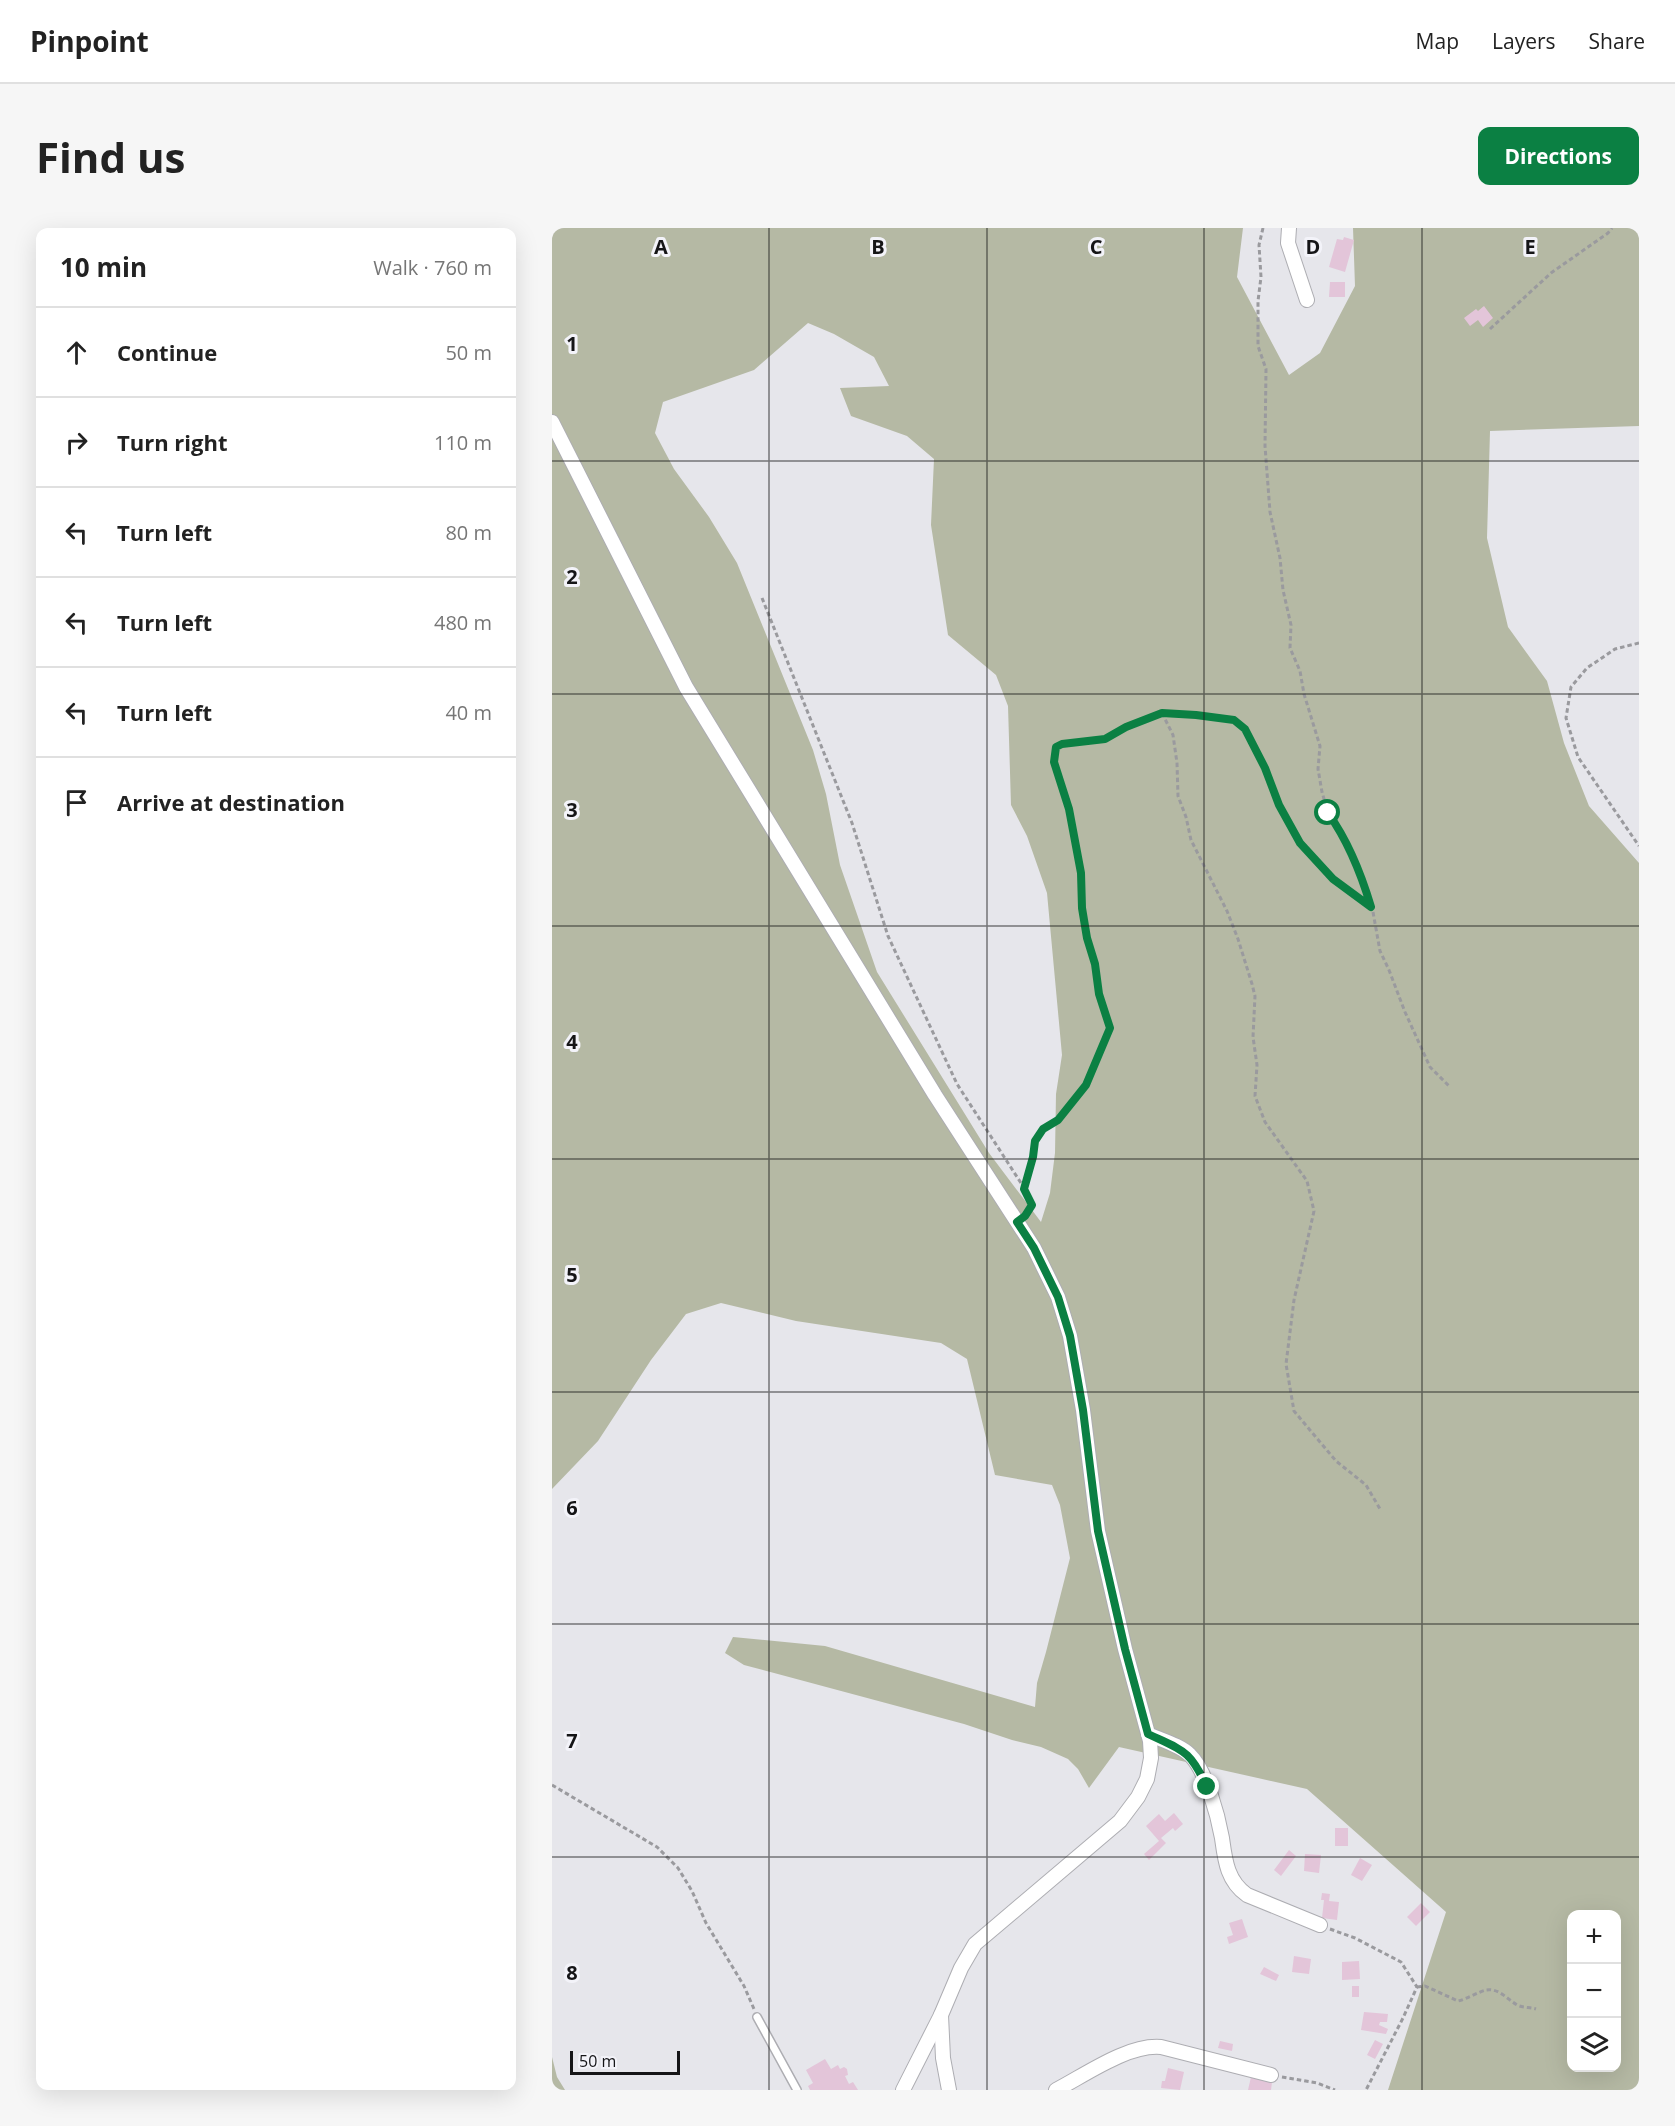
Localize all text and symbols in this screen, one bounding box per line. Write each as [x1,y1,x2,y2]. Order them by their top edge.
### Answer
text: Pinpoint [30,22,149,60]
text: Map [1416,27,1459,55]
text: Layers [1492,27,1556,55]
text: Share [1589,27,1645,55]
button: Directions [1478,127,1639,185]
text: Find us [36,128,185,185]
text: A [654,233,668,260]
text: B [871,233,885,260]
text: C [1090,233,1103,260]
text: D [1306,233,1320,260]
text: E [1524,233,1536,260]
text: 10 min [60,249,147,285]
text: Walk · 760 m [373,254,492,281]
text: 1 [566,330,578,357]
icon: ahead [60,336,93,369]
text: Continue [117,337,217,367]
text: 50 m [445,339,492,366]
icon: right [60,426,93,459]
text: Turn right [117,427,228,457]
text: 110 m [434,429,492,456]
icon: left [60,516,93,549]
text: Turn left [117,517,212,547]
text: 80 m [445,519,492,546]
text: 2 [566,563,578,590]
icon: left [60,606,93,639]
text: Turn left [117,607,212,637]
text: 480 m [434,609,492,636]
icon: left [60,696,93,729]
text: Turn left [117,697,212,727]
text: 40 m [445,699,492,726]
icon: arrive [60,786,93,819]
text: Arrive at destination [117,787,345,817]
text: 3 [566,796,578,823]
route start [1314,799,1340,825]
text: 4 [566,1028,578,1055]
text: 5 [566,1261,578,1288]
text: 6 [566,1494,578,1521]
text: 7 [566,1727,578,1754]
route end [1193,1773,1219,1799]
map controls [1567,1910,1621,2072]
button: + [1567,1910,1621,1964]
text: 8 [566,1959,578,1986]
button: − [1567,1964,1621,2018]
button: layers [1567,2018,1621,2072]
scale bar [570,2048,680,2076]
text: 50 m [579,2050,616,2072]

